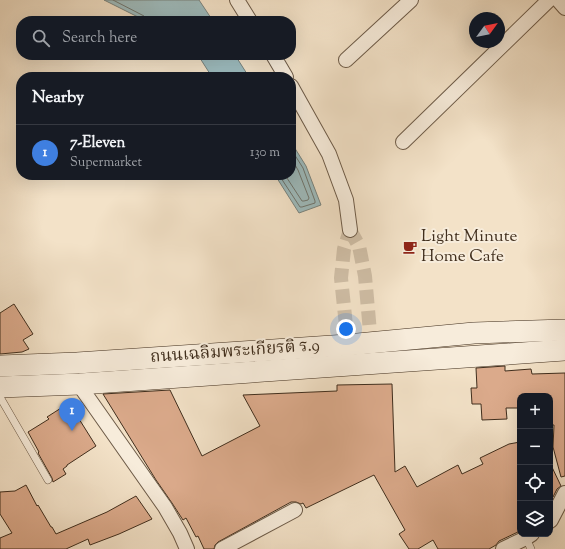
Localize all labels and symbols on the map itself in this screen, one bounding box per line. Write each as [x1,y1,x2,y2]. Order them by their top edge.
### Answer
north arrow [469,12,505,48]
place label: Light Minute Home Cafe [421,225,517,269]
cafe icon: Light Minute Home Cafe [402,239,418,255]
your location [336,319,356,339]
street label: ถนนเฉลิมพระเกียรติ ร.9 [149,334,321,370]
pin: 1 [59,398,85,431]

